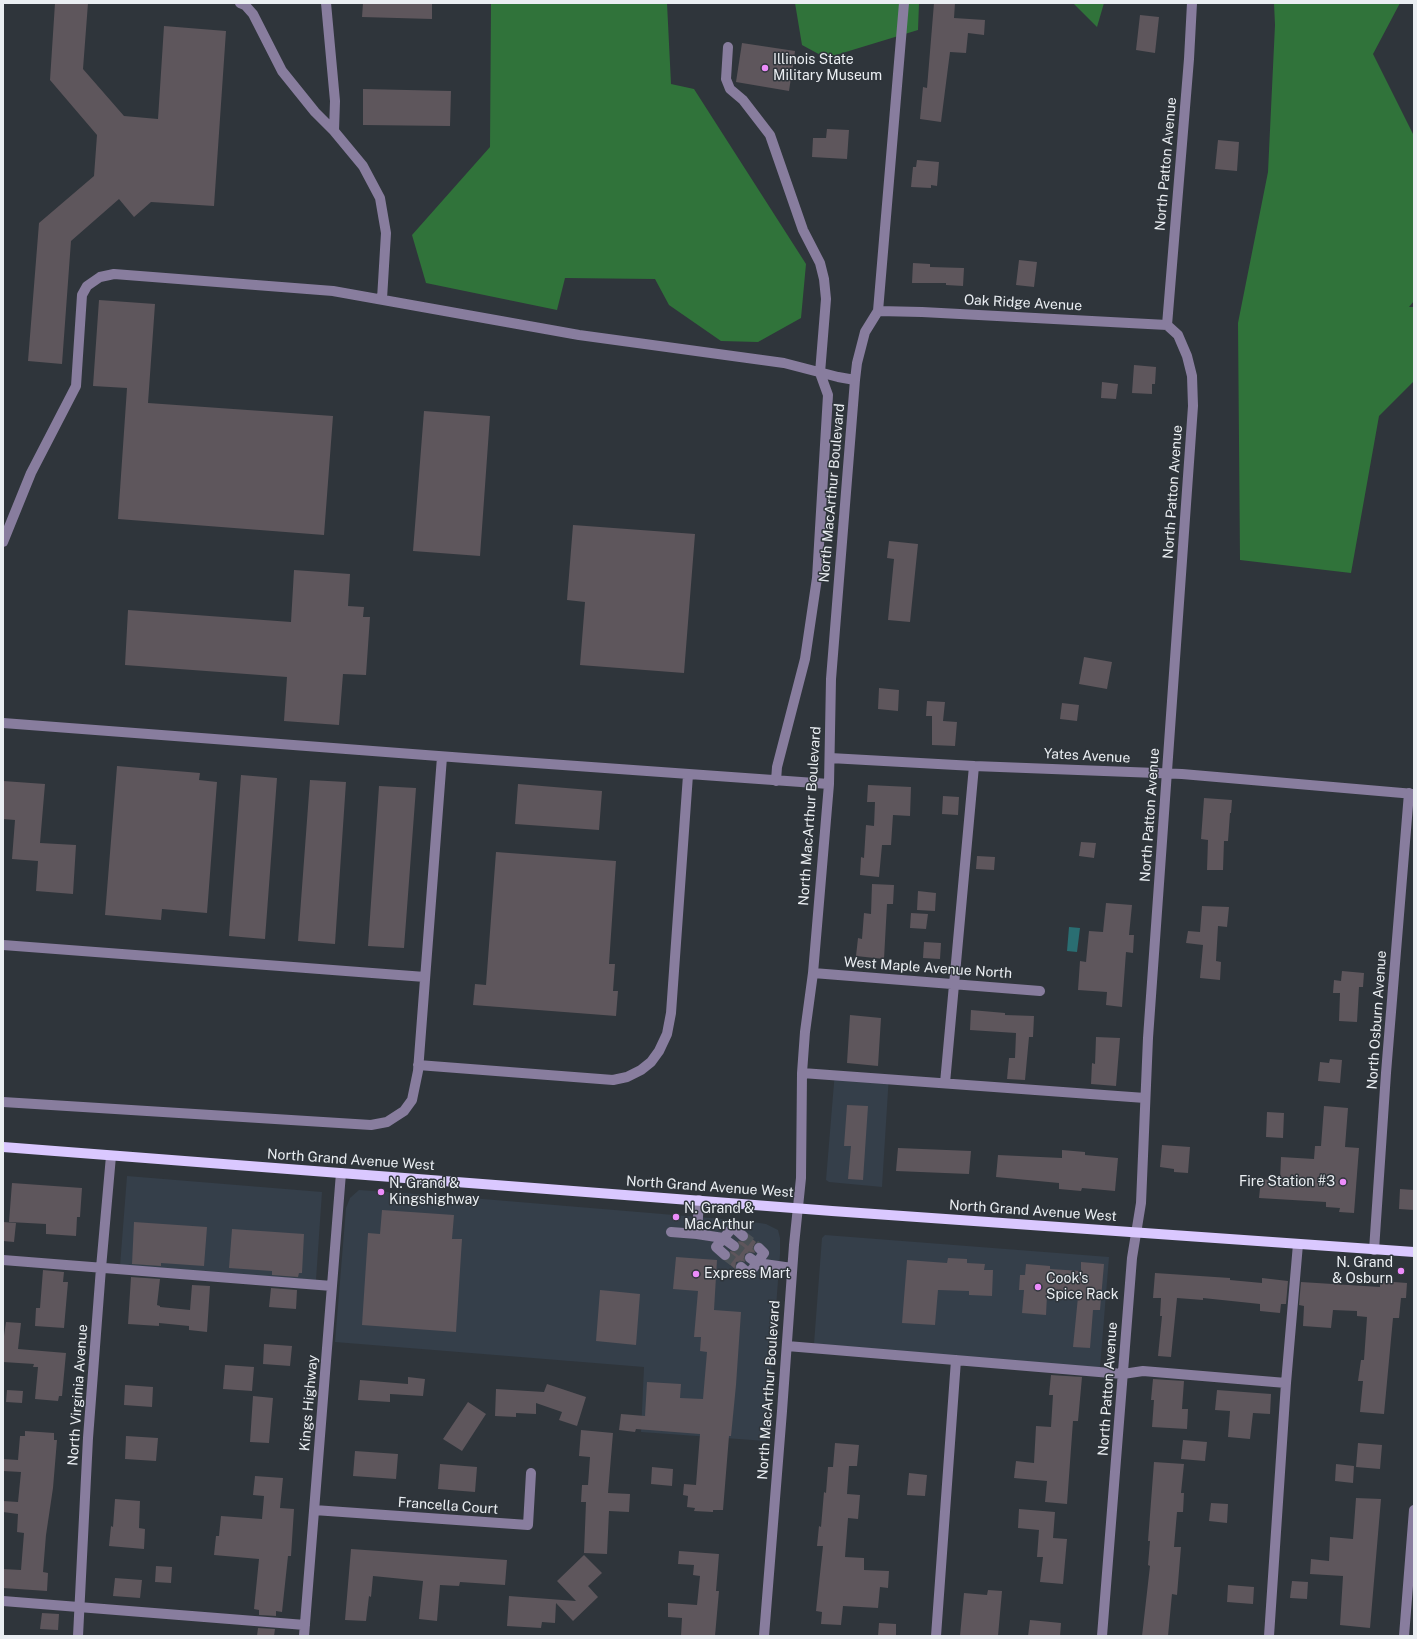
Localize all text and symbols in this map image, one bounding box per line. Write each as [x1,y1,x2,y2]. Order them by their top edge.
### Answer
place label: Illinois State Military Museum [773,52,882,84]
marker: Illinois State Military Museum [760,63,770,73]
street label: North Patton Avenue [1152,96,1180,232]
street label: Oak Ridge Avenue [964,292,1082,314]
street label: North MacArthur Boulevard [816,403,848,583]
street label: North Patton Avenue [1160,424,1186,560]
street label: North MacArthur Boulevard [795,726,825,906]
street label: Yates Avenue [1043,745,1131,767]
street label: North Patton Avenue [1137,747,1163,883]
street label: North Osburn Avenue [1364,950,1390,1090]
street label: West Maple Avenue North [843,954,1013,982]
street label: North Grand Avenue West [267,1146,435,1174]
street label: North Grand Avenue West [626,1173,794,1201]
place label: Fire Station #3 [1239,1174,1335,1190]
place label: N. Grand & Kingshighway [389,1176,480,1208]
marker: Fire Station #3 [1338,1177,1348,1187]
marker: N. Grand & Kingshighway [376,1187,386,1197]
street label: North Grand Avenue West [949,1197,1117,1225]
place label: N. Grand & MacArthur [684,1201,754,1234]
marker: N. Grand & MacArthur [671,1212,681,1222]
place label: N. Grand & Osburn [1332,1255,1393,1288]
place label: Express Mart [704,1266,790,1282]
marker: N. Grand & Osburn [1396,1266,1406,1276]
marker: Express Mart [691,1269,701,1279]
place label: Cook's Spice Rack [1046,1271,1119,1304]
marker: Cook's Spice Rack [1033,1282,1043,1292]
street label: North MacArthur Boulevard [754,1300,784,1480]
street label: North Patton Avenue [1095,1321,1121,1457]
street label: North Virginia Avenue [65,1324,91,1466]
street label: Kings Highway [296,1354,322,1452]
street label: Francella Court [397,1494,499,1518]

